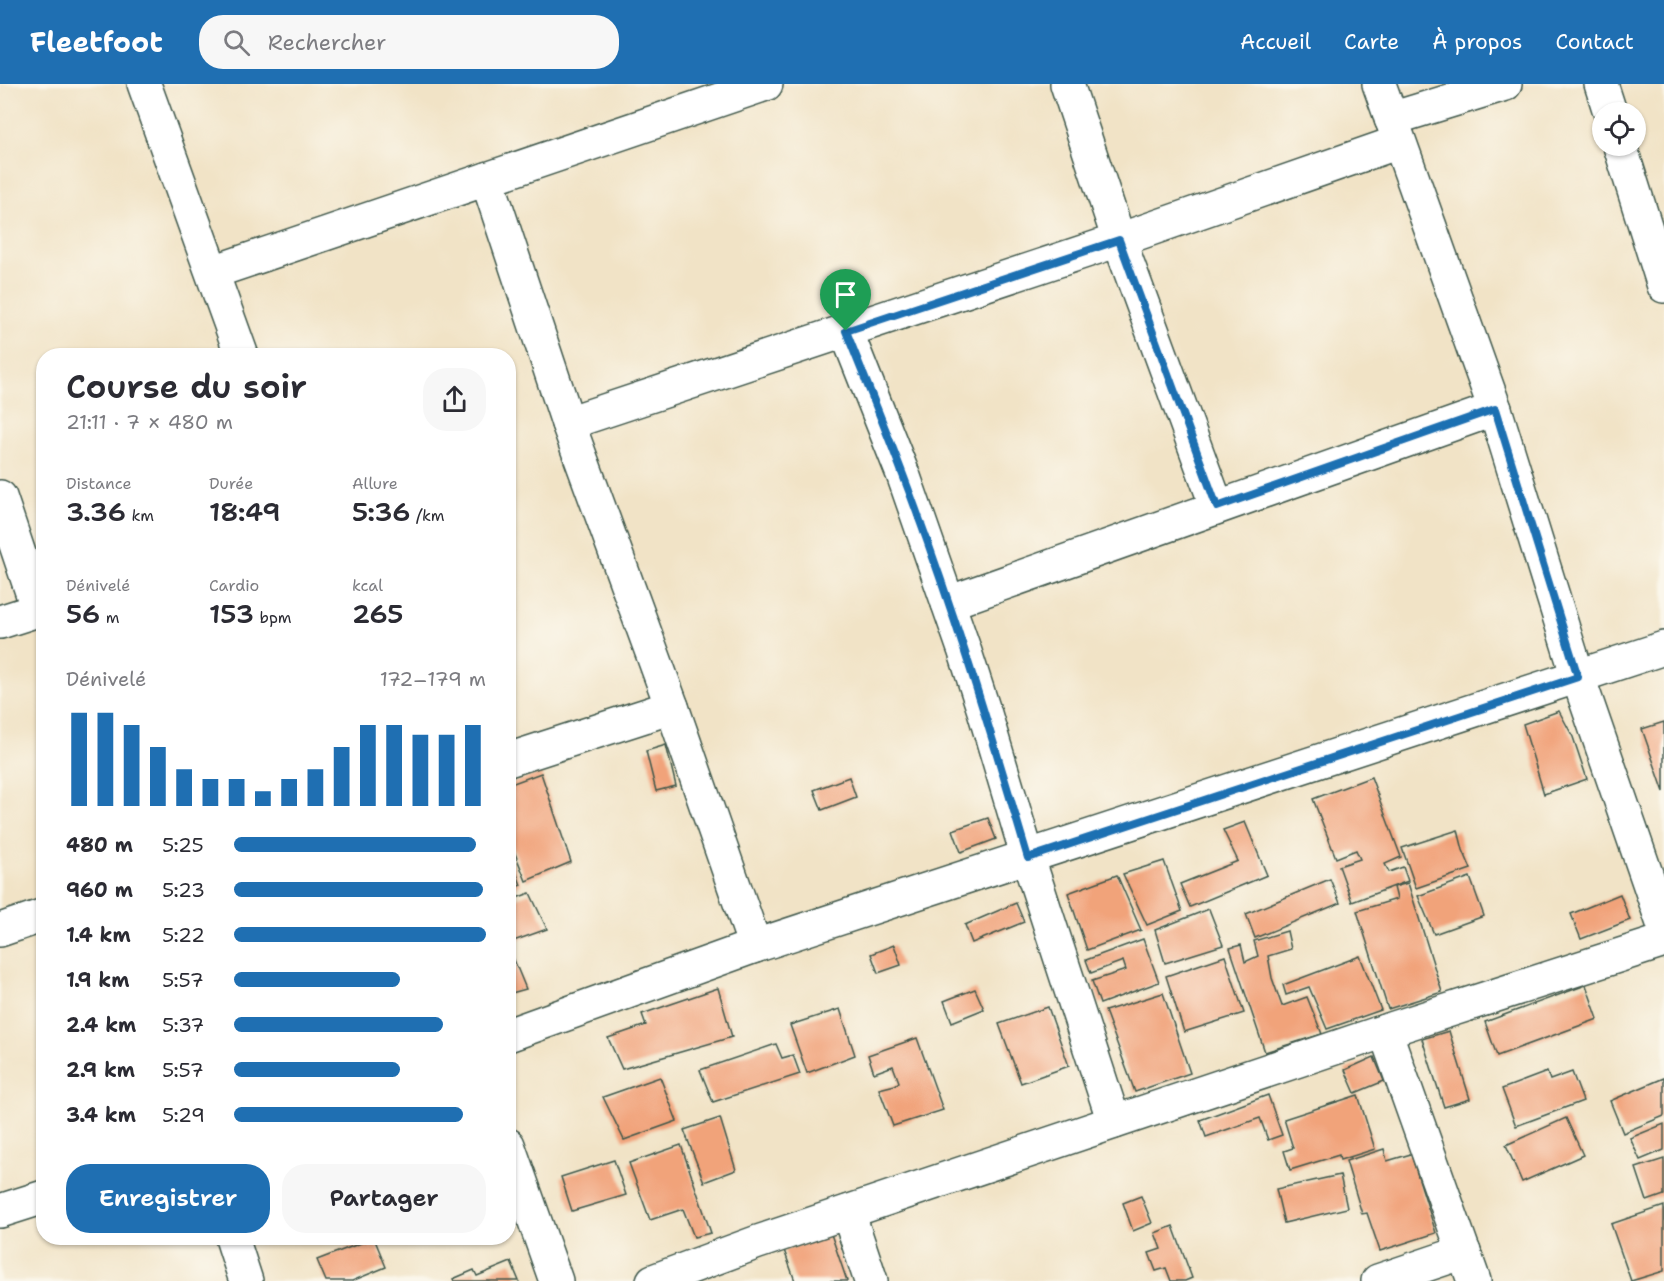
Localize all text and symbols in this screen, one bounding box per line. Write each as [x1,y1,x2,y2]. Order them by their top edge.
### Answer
search box [199,15,619,69]
text: Fleetfoot [30,23,163,61]
icon: search [220,26,253,59]
text: Rechercher [268,28,387,57]
text: Accueil [1240,28,1311,56]
text: Carte [1344,28,1399,56]
text: À propos [1432,28,1522,56]
text: Contact [1555,28,1634,56]
map controls [1592,102,1646,156]
button: locate [1592,102,1646,156]
pin [820,269,871,331]
icon: arrive [829,278,862,311]
text: Course du soir [66,364,307,409]
button: share [423,368,486,431]
text: 21:11 · 7 × 480 m [66,409,233,435]
text: Distance [66,473,132,494]
text: Durée [209,473,253,494]
text: Allure [352,473,398,494]
text: 3.36 [66,494,126,529]
text: 18:49 [209,494,280,529]
text: 5:36 [352,494,411,529]
text: km [126,505,154,526]
text: /km [411,505,445,526]
text: Dénivelé [66,575,130,596]
text: Cardio [209,575,259,596]
text: kcal [352,575,383,596]
text: 56 [66,596,100,631]
text: 153 [209,596,254,631]
text: 265 [352,596,403,631]
text: m [100,607,119,628]
text: bpm [254,607,292,628]
text: Dénivelé [66,666,146,692]
text: 172–179 m [380,666,486,692]
text: 480 m [66,832,133,858]
text: 5:25 [162,832,204,858]
text: 960 m [66,877,133,903]
text: 5:23 [162,877,205,903]
text: 1.4 km [66,922,131,948]
text: 5:22 [162,922,205,948]
text: 1.9 km [66,967,129,993]
text: 5:57 [162,967,204,993]
text: 2.4 km [66,1012,136,1038]
text: 5:37 [162,1012,204,1038]
text: 2.9 km [66,1057,135,1083]
text: 5:57 [162,1057,204,1083]
text: 3.4 km [66,1102,136,1128]
text: 5:29 [162,1102,205,1128]
button: Enregistrer [66,1164,270,1233]
button: Partager [282,1164,486,1233]

